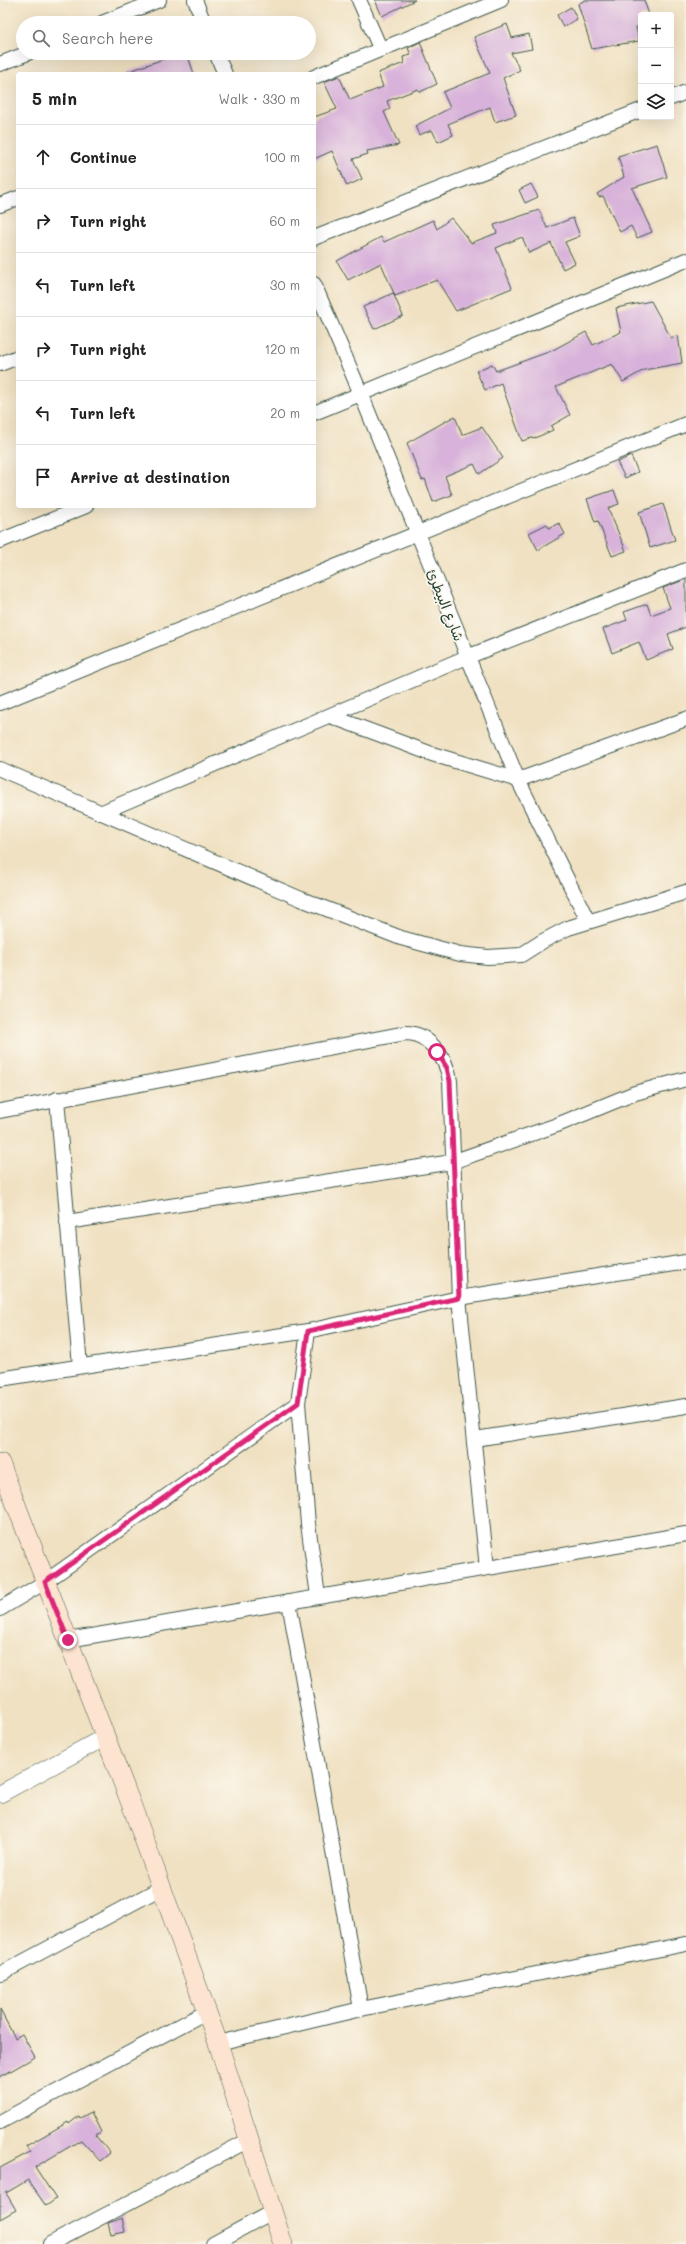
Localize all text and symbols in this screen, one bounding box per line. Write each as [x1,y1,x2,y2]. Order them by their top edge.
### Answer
map controls [638,12,674,120]
button: + [638,12,674,48]
search box [16,16,316,60]
icon: search [30,27,52,49]
text: Search here [62,28,153,48]
button: − [638,48,674,84]
button: layers [638,84,674,120]
text: 5 min [32,87,77,109]
text: Walk · 330 m [219,90,300,107]
icon: ahead [32,146,54,168]
text: Continue [70,147,137,167]
text: 100 m [264,148,300,165]
icon: right [32,210,54,232]
text: Turn right [70,211,147,231]
text: 60 m [270,212,300,229]
icon: left [32,274,54,296]
text: Turn left [70,275,135,295]
text: 30 m [270,276,300,293]
icon: right [32,338,54,360]
text: Turn right [70,339,147,359]
text: 120 m [264,340,300,357]
icon: left [32,402,54,424]
text: Turn left [70,403,135,423]
text: 20 m [270,404,300,421]
icon: arrive [32,466,54,488]
text: Arrive at destination [70,467,230,487]
street label: شارع البيطرئ [422,566,469,644]
route start [428,1043,446,1061]
route end [59,1631,77,1649]

